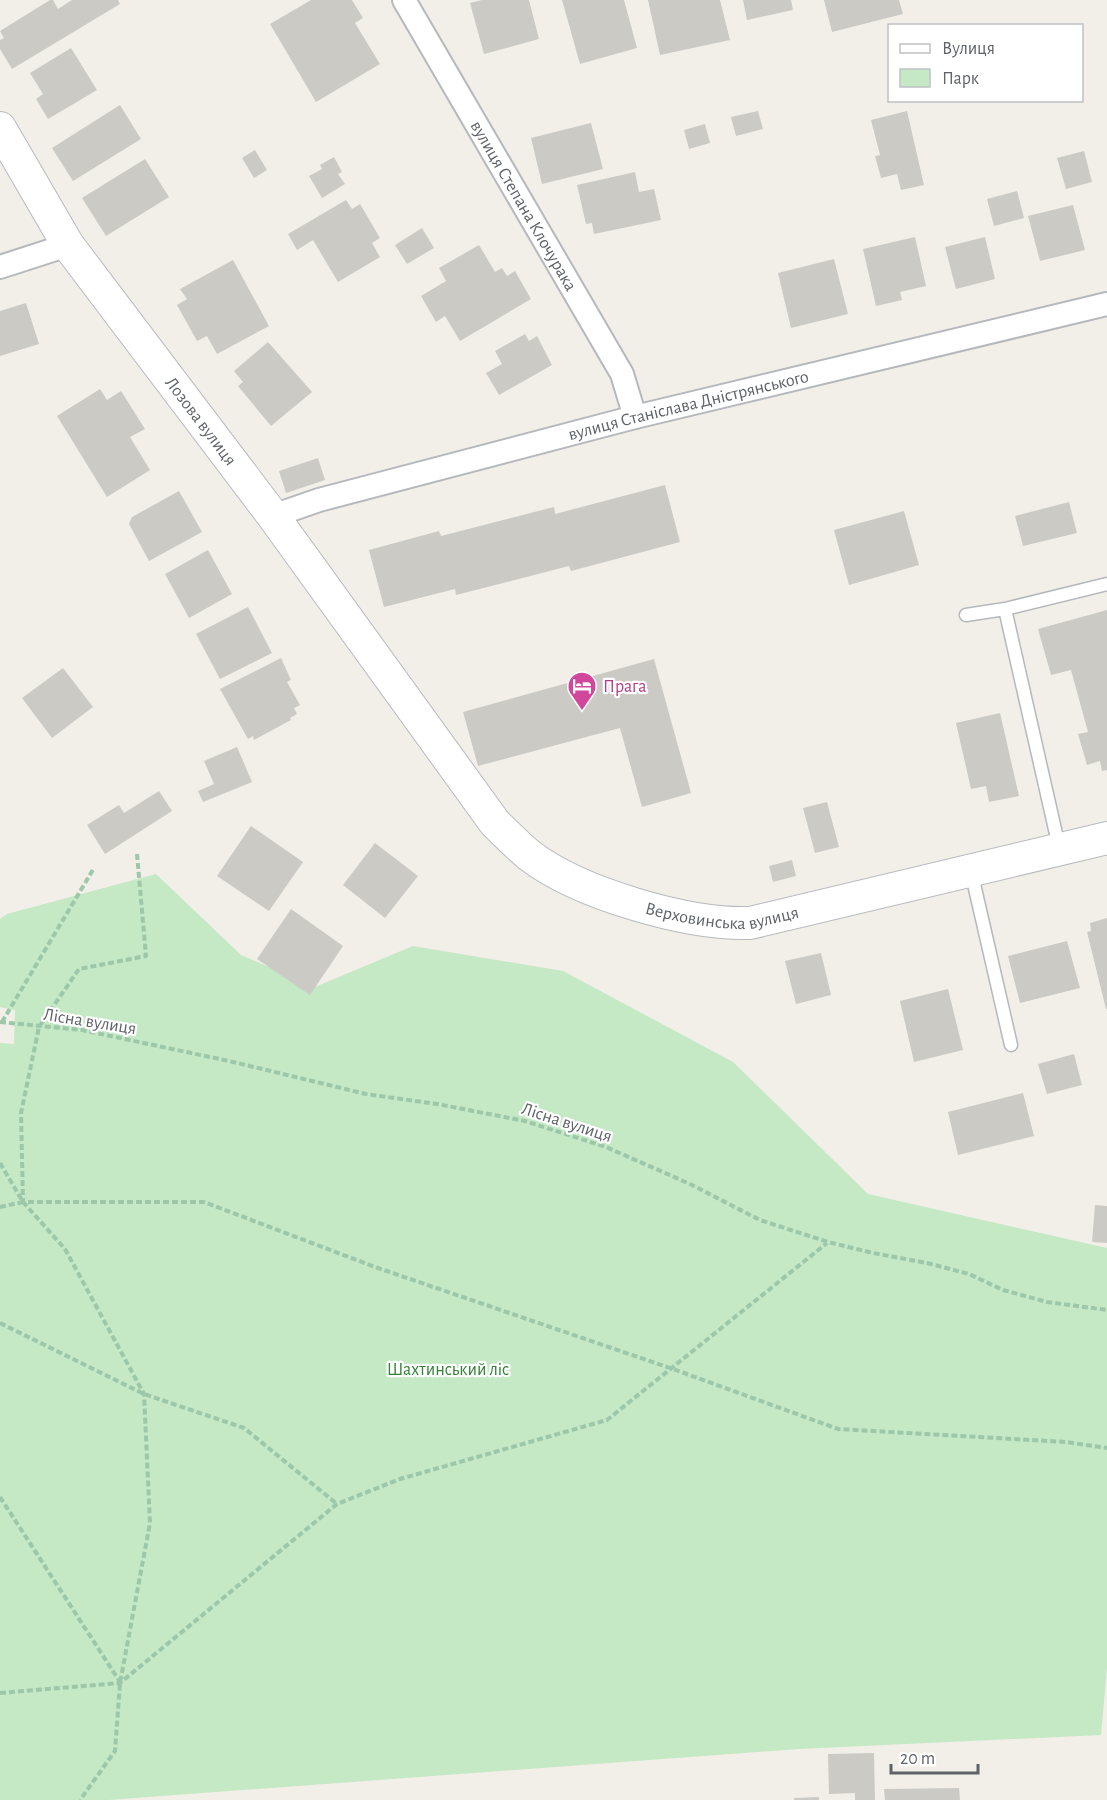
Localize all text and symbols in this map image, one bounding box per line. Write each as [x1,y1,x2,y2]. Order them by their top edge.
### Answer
legend [888,24,1083,102]
text: Вулиця [942,40,995,58]
text: Парк [942,70,980,88]
street label: вулиця Степана Клочурака [466,118,580,294]
street label: вулиця Станіслава Дністрянського [566,368,810,444]
street label: Лозова вулиця [161,374,239,469]
hotel icon: Прага [566,670,598,712]
place label: Прага [603,678,647,696]
street label: Верховинська вулиця [643,900,801,933]
street label: Лісна вулиця [42,1006,138,1038]
street label: Лісна вулиця [519,1100,614,1146]
park label: Шахтинський ліс [387,1361,509,1379]
scale bar [891,1737,978,1775]
text: 20 m [900,1750,935,1768]

